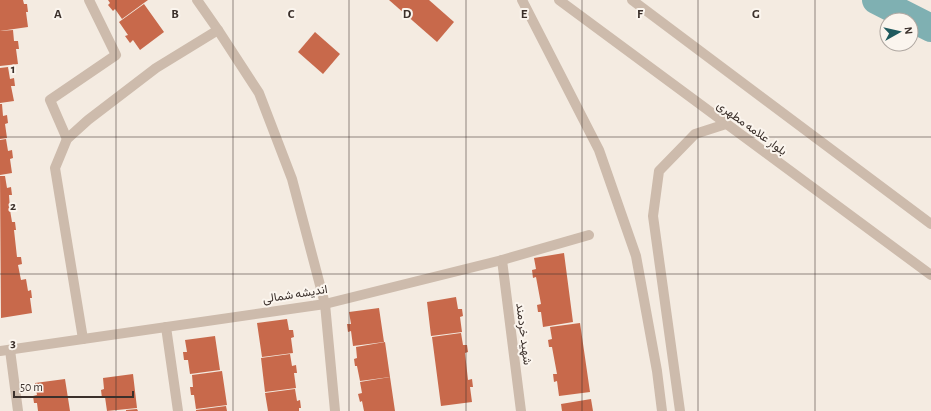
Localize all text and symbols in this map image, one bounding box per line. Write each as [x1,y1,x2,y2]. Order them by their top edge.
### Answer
text: A [54,8,62,21]
text: B [171,8,179,21]
text: C [288,8,295,21]
text: D [403,8,412,21]
text: E [521,8,528,21]
text: F [637,8,644,21]
text: G [752,8,760,21]
north arrow [879,12,919,52]
text: N [902,26,914,35]
text: 1 [11,63,15,76]
street label: بلوار علامه مطهری [714,99,789,159]
text: 2 [10,200,16,213]
street label: اندیشه شمالی [262,283,329,307]
street label: شهید خردمند [512,302,534,366]
text: 3 [10,337,16,350]
scale bar [14,373,133,399]
text: 50 m [20,381,43,393]

